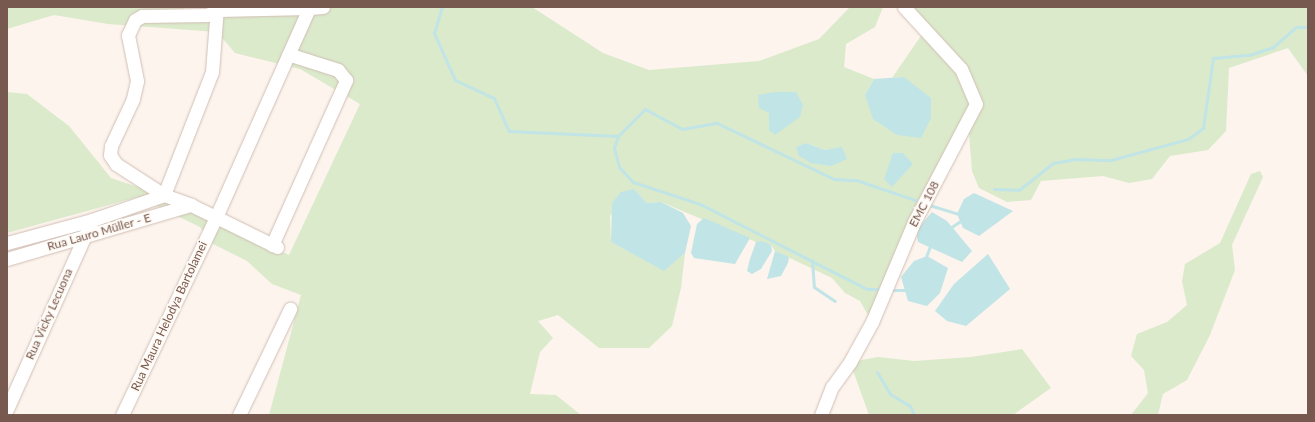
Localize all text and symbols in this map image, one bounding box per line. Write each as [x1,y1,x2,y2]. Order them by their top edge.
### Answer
street label: EMC 108 [906,179,942,229]
street label: Rua Lauro Müller - E [45,210,153,254]
street label: Rua Maura Helodya Bartolamei [128,239,210,393]
street label: Rua Vicky Lecuona [22,266,76,362]

